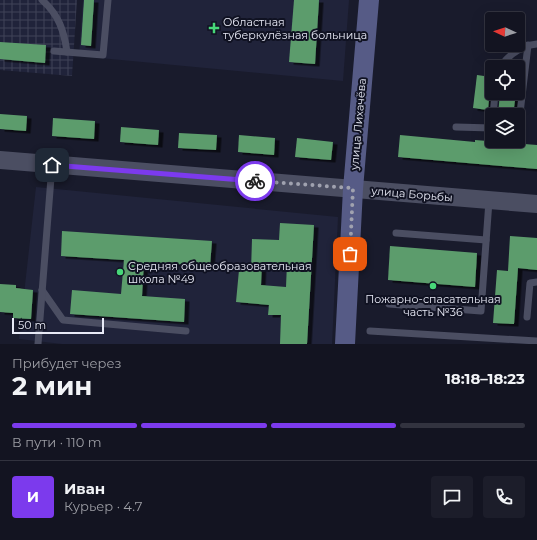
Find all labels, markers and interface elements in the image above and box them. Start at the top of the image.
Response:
north arrow [485,12,525,52]
map controls [485,12,525,148]
place label: Областная туберкулёзная больница [223,15,367,42]
marker: Областная туберкулёзная больница [208,22,220,34]
button: locate [485,60,525,100]
street label: улица Лихачёва [347,78,369,171]
button: layers [485,108,525,148]
pin [35,148,69,182]
icon: home [41,154,63,176]
courier [235,161,275,201]
icon: bike [244,170,266,192]
street label: улица Борьбы [370,183,453,205]
pin [333,237,367,271]
icon: bag [339,243,361,265]
place label: Средняя общеобразовательная школа №49 [128,259,312,286]
marker: Средняя общеобразовательная школа №49 [115,267,125,277]
marker: Пожарно-спасательная часть №36 [428,281,438,291]
place label: Пожарно-спасательная часть №36 [365,292,501,319]
scale bar [12,316,104,335]
text: 50 m [18,318,46,332]
text: Прибудет через [12,355,121,371]
text: 18:18–18:23 [445,369,525,388]
text: 2 мин [12,370,92,402]
text: В пути · 110 m [12,434,102,450]
button: chat [431,476,473,518]
button: phone [483,476,525,518]
text: Иван [64,479,105,498]
text: И [27,487,39,506]
text: Курьер · 4.7 [64,498,142,514]

